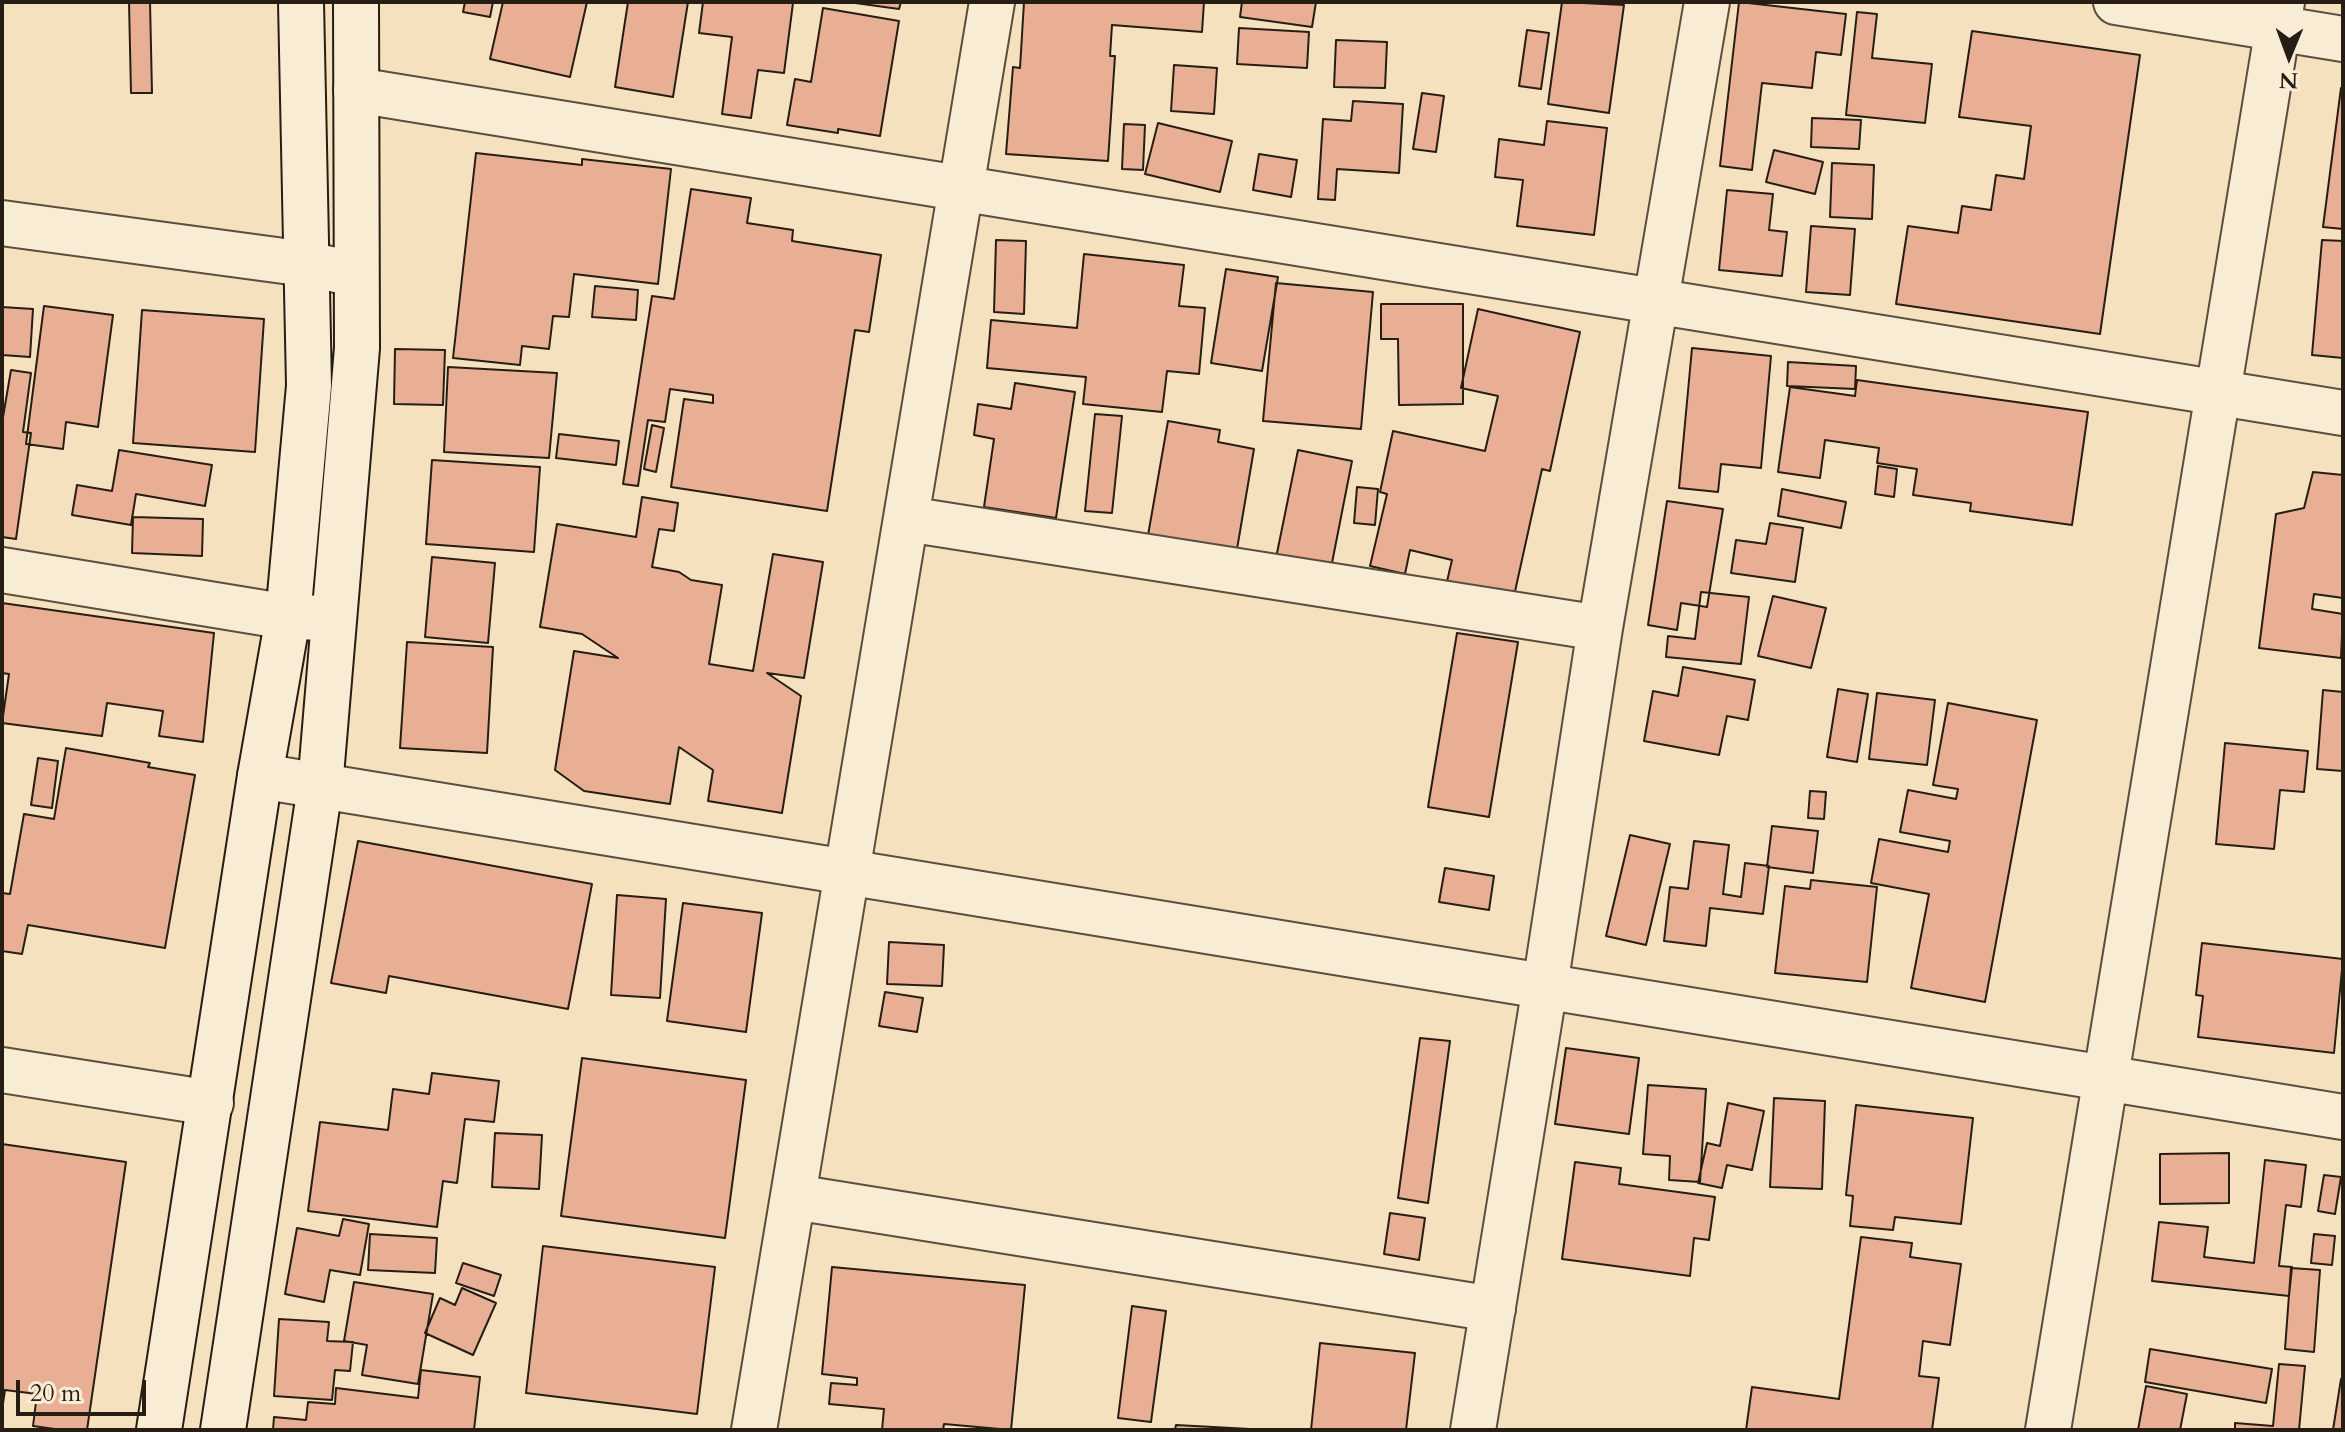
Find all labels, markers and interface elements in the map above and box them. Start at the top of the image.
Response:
north arrow [2249,16,2329,96]
text: N [2279,65,2298,95]
scale bar [20,1364,150,1414]
text: 20 m [30,1377,81,1410]

